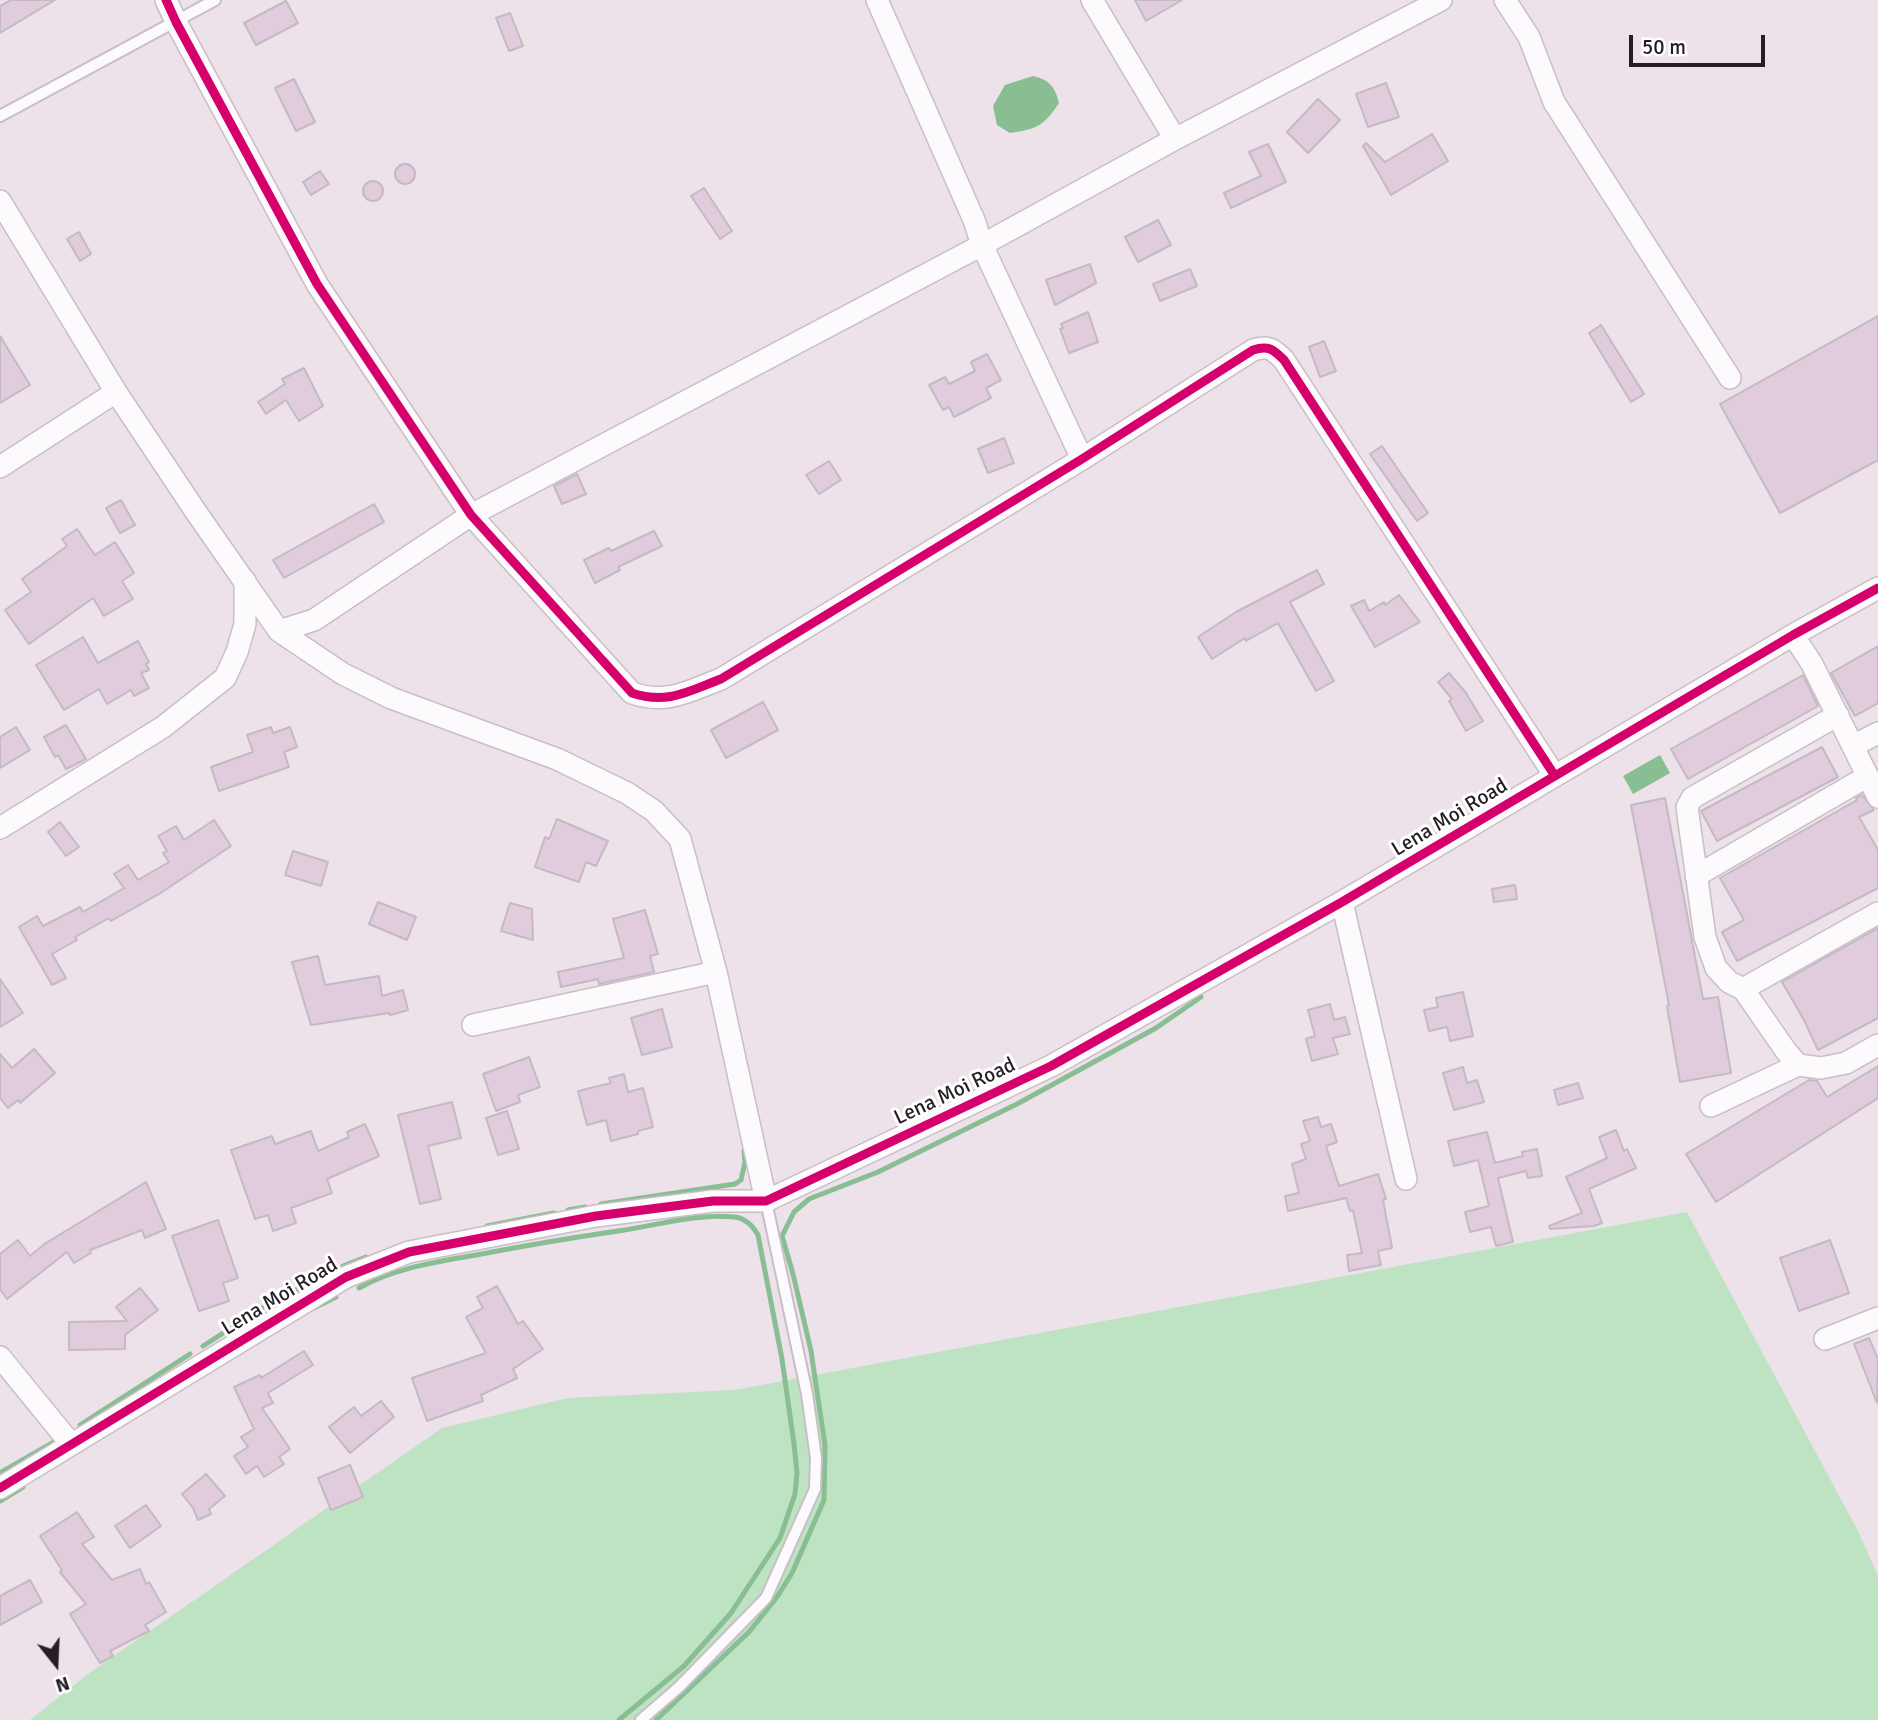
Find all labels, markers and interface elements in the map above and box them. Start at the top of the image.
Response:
scale bar [1633,21,1770,65]
text: 50 m [1642,34,1686,60]
street label: Lena Moi Road [1387,774,1513,862]
street label: Lena Moi Road [890,1053,1020,1131]
street label: Lena Moi Road [217,1253,343,1341]
north arrow [21,1629,91,1699]
text: N [52,1671,72,1697]

